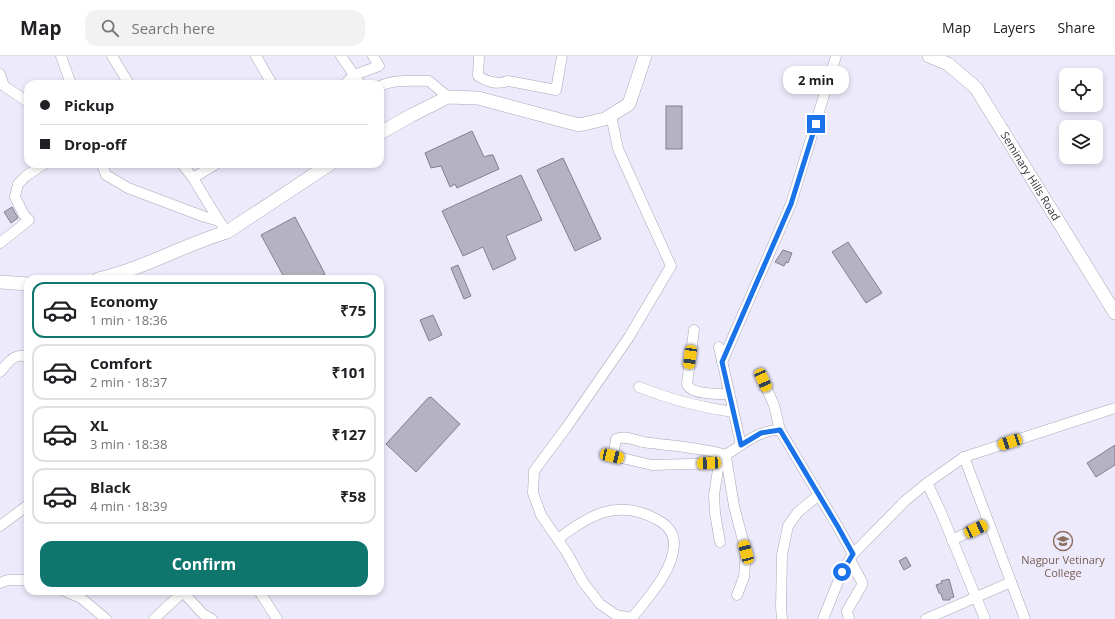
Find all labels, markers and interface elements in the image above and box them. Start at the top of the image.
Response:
search box [85,10,365,46]
text: Map [20,15,61,41]
icon: search [99,17,121,39]
text: Search here [131,18,215,38]
text: Map [942,18,971,37]
text: Layers [993,18,1035,37]
text: Share [1057,18,1095,37]
callout: 2 min [783,66,849,94]
map controls [1059,68,1103,164]
button: locate [1059,68,1103,112]
text: 2 min [798,71,834,89]
text: Pickup [64,95,114,115]
route end [807,115,825,133]
button: layers [1059,120,1103,164]
street label: Seminary Hills Road [998,129,1064,223]
text: Drop-off [64,134,126,154]
text: Economy [90,291,158,311]
icon: car [42,292,78,328]
text: ₹75 [340,300,366,320]
text: 1 min · 18:36 [90,311,167,329]
car [682,344,698,370]
text: Comfort [90,353,152,373]
icon: car [42,354,78,390]
text: ₹101 [332,362,366,382]
car [753,367,773,393]
text: 2 min · 18:37 [90,373,167,391]
text: XL [90,415,108,435]
icon: car [42,416,78,452]
text: ₹127 [332,424,366,444]
car [997,433,1023,451]
text: 3 min · 18:38 [90,435,167,453]
car [599,447,625,465]
car [697,457,721,469]
text: Black [90,477,131,497]
icon: car [42,478,78,514]
text: ₹58 [340,486,366,506]
text: 4 min · 18:39 [90,497,167,515]
car [963,518,989,540]
school or university icon: Nagpur Vetinary College [1052,530,1074,552]
car [737,539,755,565]
button: Confirm [40,541,368,587]
place label: Nagpur Vetinary College [1021,552,1105,580]
route start [833,563,851,581]

